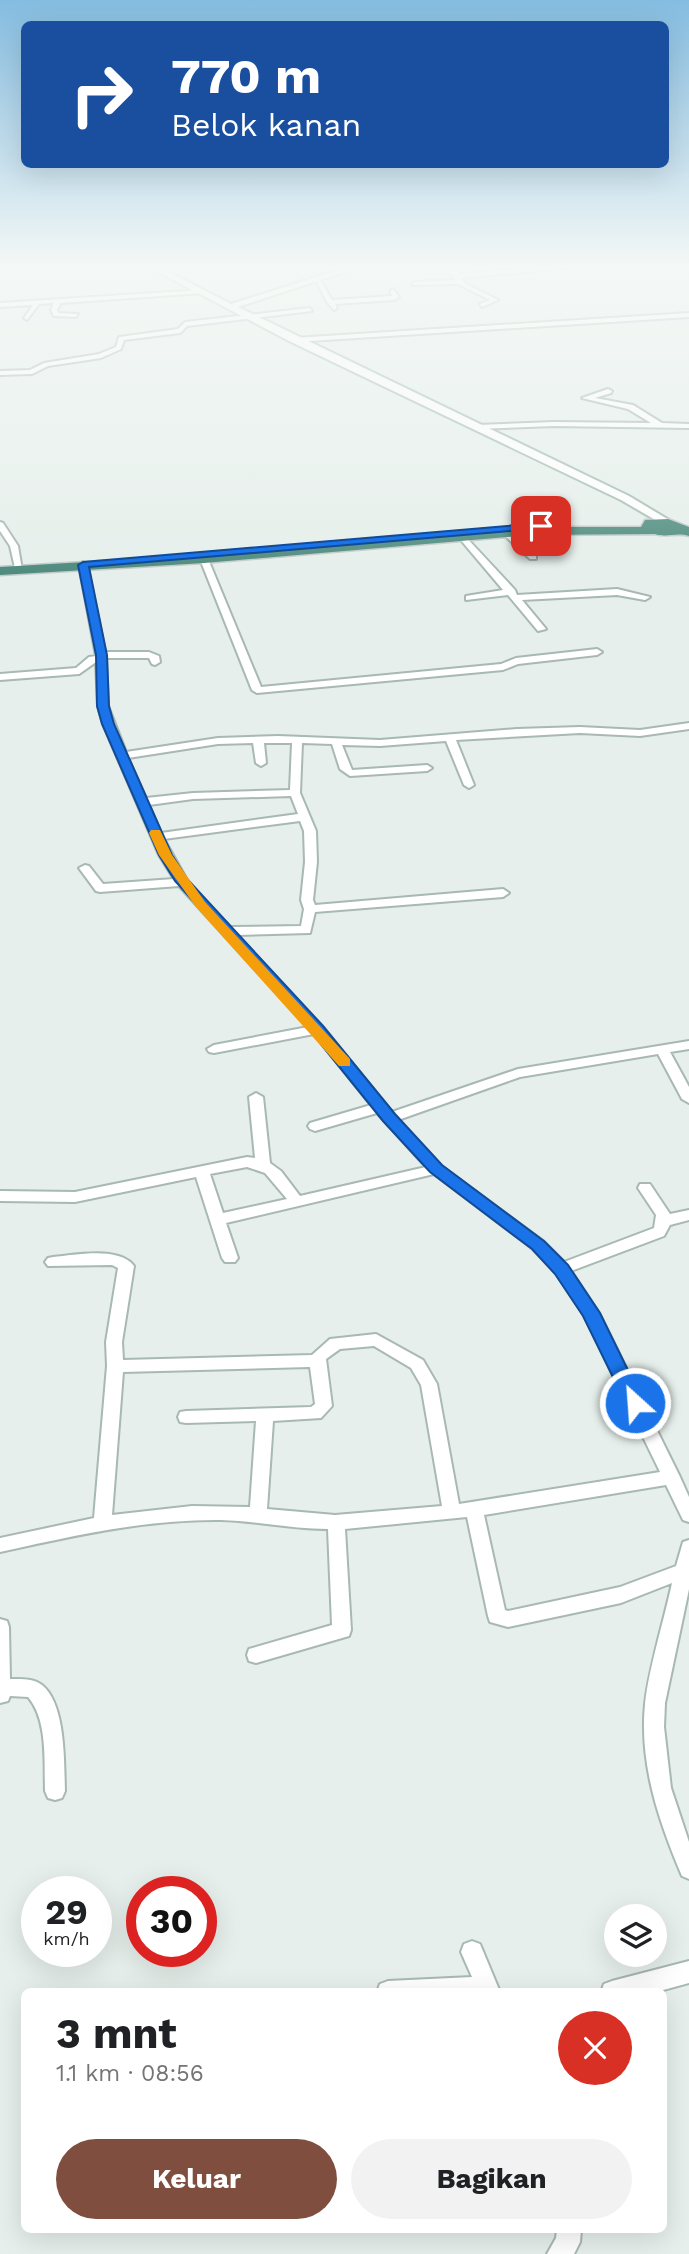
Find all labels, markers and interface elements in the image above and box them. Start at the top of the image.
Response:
text: 770 m [171,47,321,105]
icon: right [56,49,147,140]
text: Belok kanan [171,106,361,144]
pin [511,496,571,556]
icon: arrive [522,507,560,545]
position arrow [598,1366,672,1440]
speed limit sign: 30 [126,1876,217,1967]
text: 29 [45,1891,88,1933]
map controls [604,1904,667,1967]
button: layers [604,1904,667,1967]
text: km/h [43,1928,90,1949]
text: 3 mnt [56,2009,177,2058]
button: close [558,2011,632,2085]
text: 1.1 km · 08:56 [56,2060,204,2087]
button: Keluar [56,2139,337,2219]
button: Bagikan [351,2139,632,2219]

